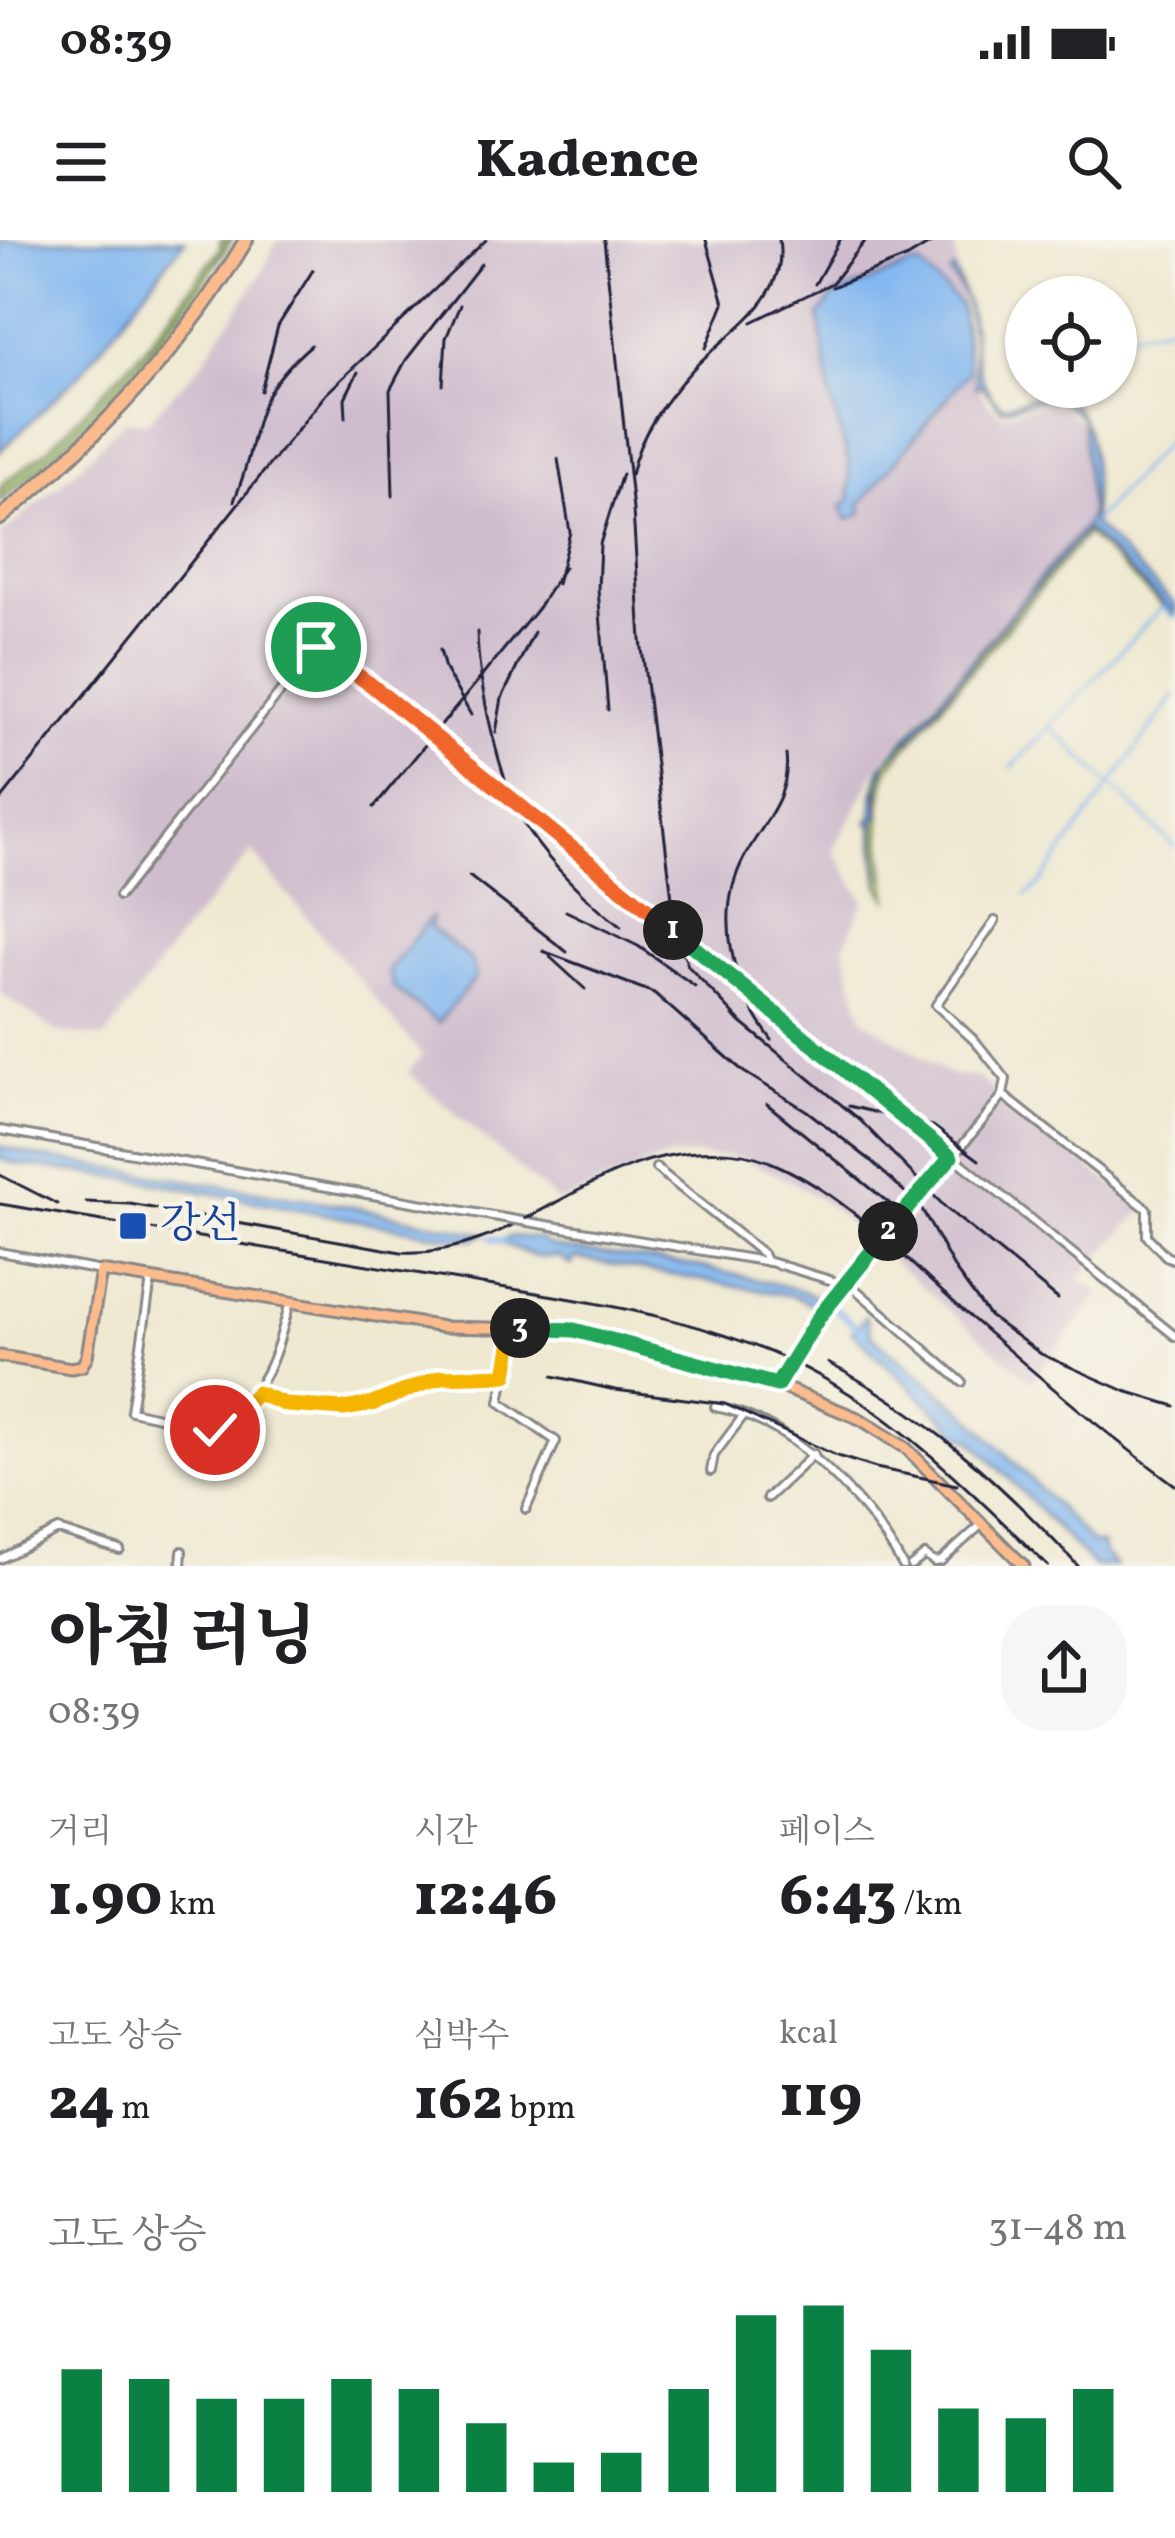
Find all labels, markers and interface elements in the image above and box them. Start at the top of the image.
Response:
text: 08:39 [60,11,172,74]
text: Kadence [476,125,699,200]
icon: menu [48,129,114,195]
icon: search [1061,129,1127,195]
map controls [1005,276,1137,408]
button: locate [1005,276,1137,408]
pin [265,596,367,698]
icon: arrive [283,614,349,680]
pin: 1 [643,900,703,960]
text: 1 [666,907,680,953]
place label: 강선 [160,1197,241,1256]
pin: 2 [858,1201,918,1261]
text: 2 [879,1208,897,1254]
marker: 강선 [117,1210,149,1242]
pin: 3 [490,1298,550,1358]
text: 3 [512,1305,528,1351]
pin [164,1379,266,1481]
icon: check [182,1397,248,1463]
text: 아침 러닝 [48,1595,316,1687]
button: share [1001,1605,1127,1731]
text: 08:39 [48,1686,140,1740]
text: 거리 [48,1811,112,1857]
text: 시간 [414,1811,477,1857]
text: 페이스 [779,1811,875,1857]
text: 1.90 [48,1857,162,1940]
text: 12:46 [414,1857,557,1940]
text: 6:43 [779,1857,897,1940]
text: km [162,1883,216,1929]
text: /km [897,1883,962,1929]
text: kcal [779,2012,838,2058]
text: 고도 상승 [48,2015,182,2061]
text: 심박수 [414,2015,509,2061]
text: 119 [779,2058,862,2141]
text: 24 [48,2061,115,2144]
text: 162 [414,2061,503,2144]
text: m [115,2087,150,2133]
text: bpm [503,2087,576,2133]
text: 31–48 m [988,2202,1127,2256]
text: 고도 상승 [48,2210,207,2264]

